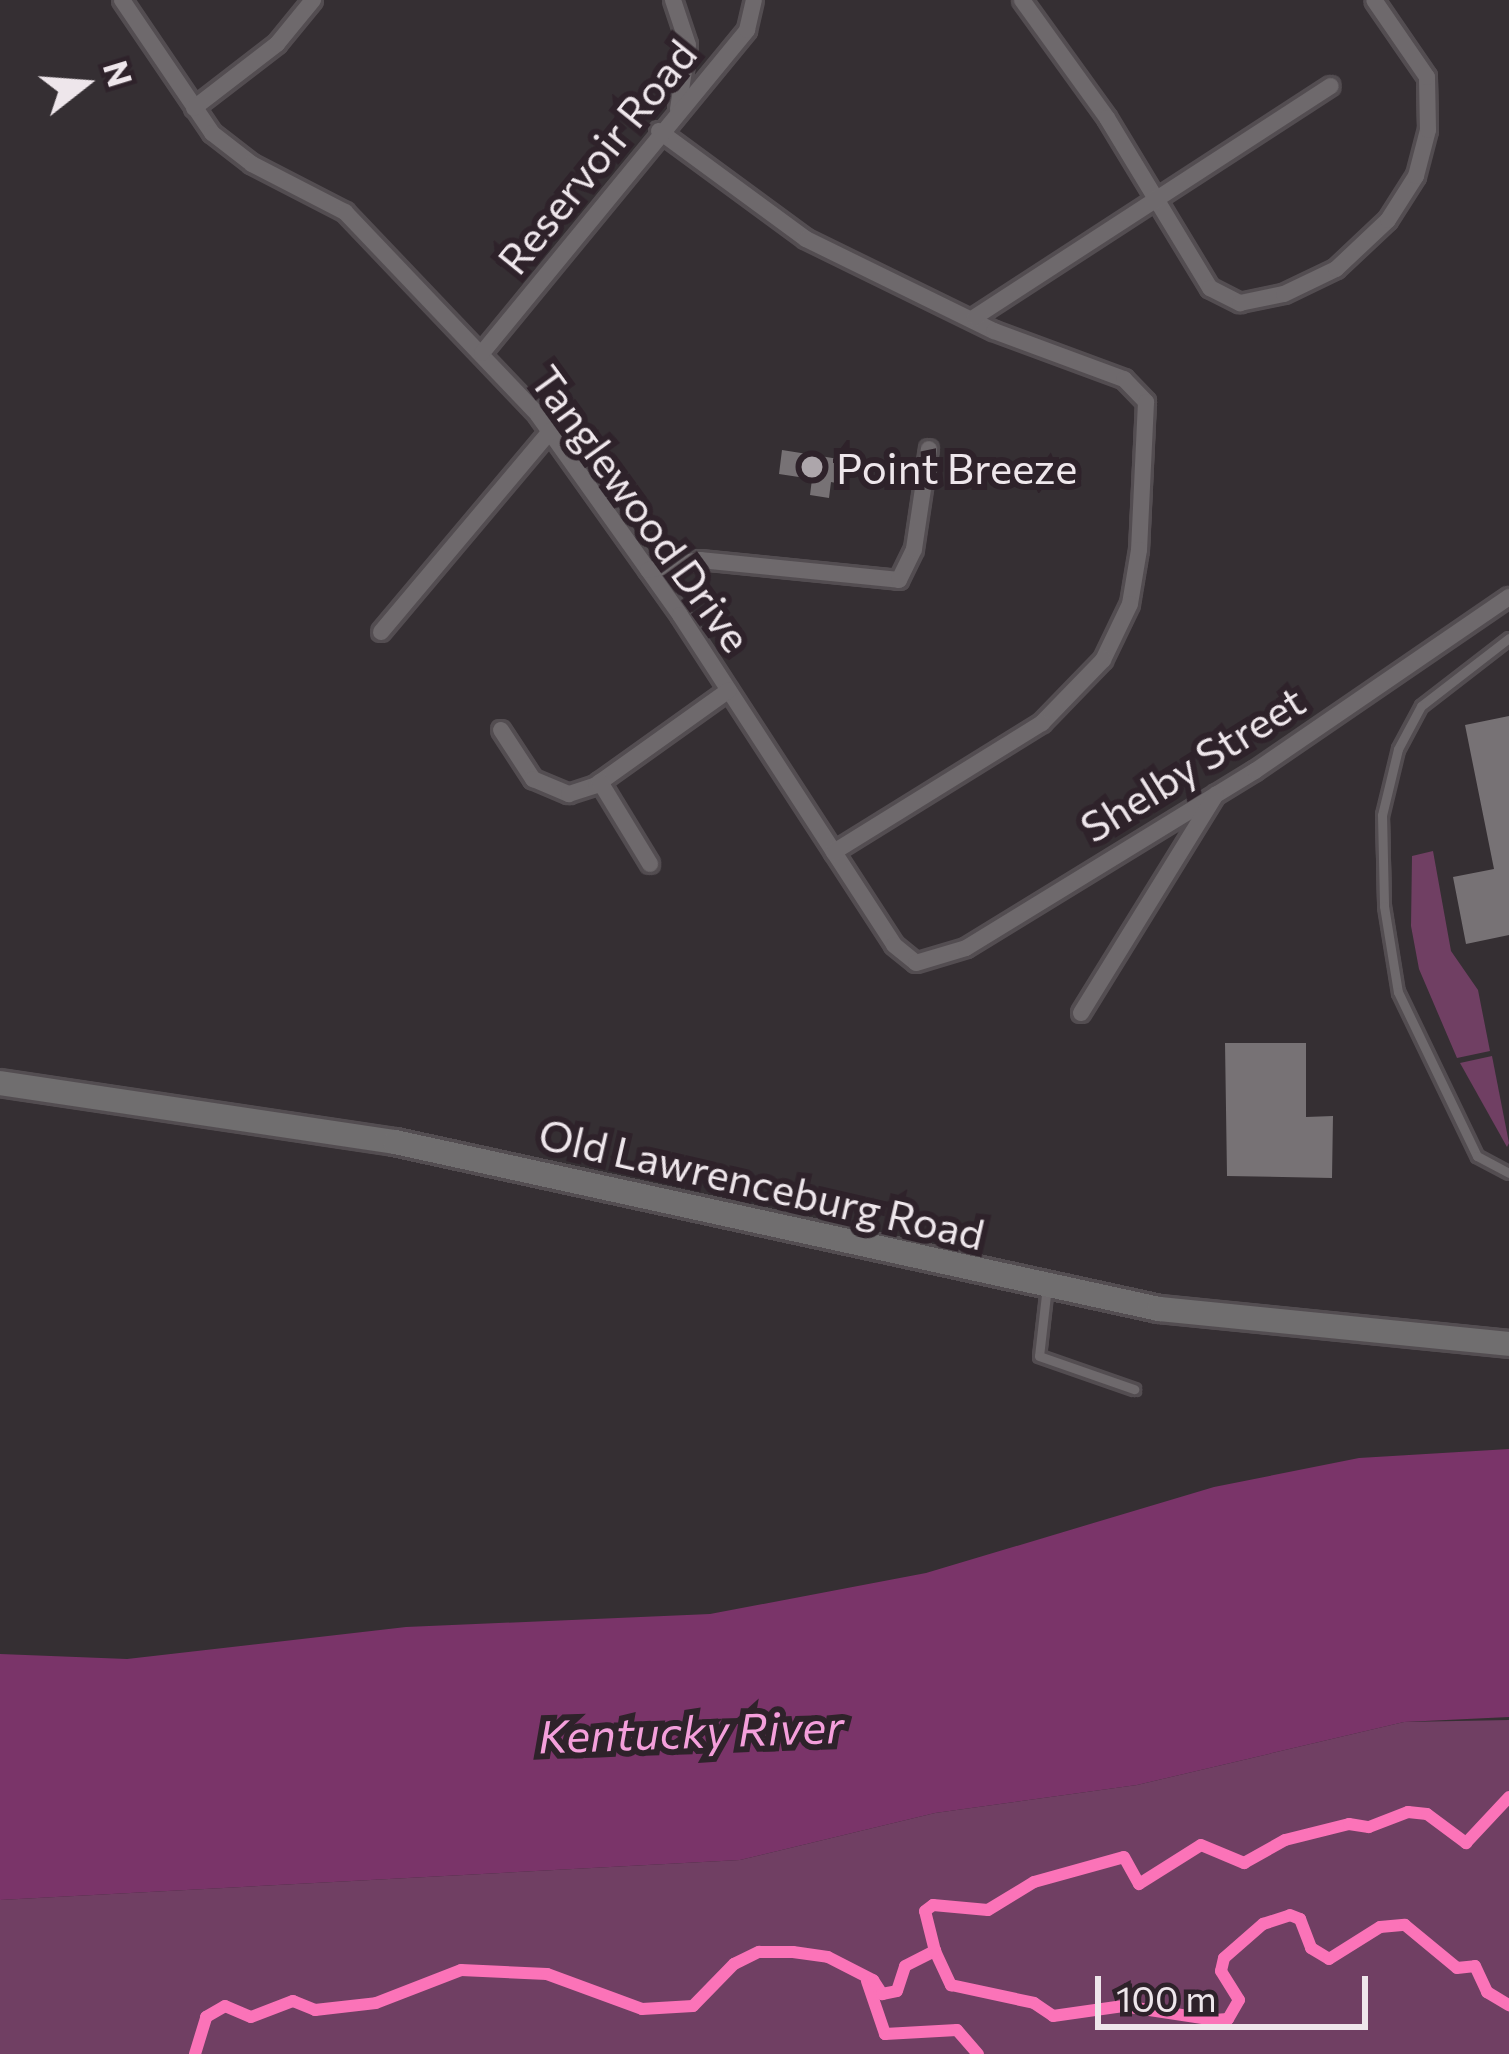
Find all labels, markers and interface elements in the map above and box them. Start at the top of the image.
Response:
north arrow [24,24,144,144]
street label: Reservoir Road [486,29,706,283]
text: N [96,56,142,91]
street label: Tanglewood Drive [521,355,763,661]
place label: Point Breeze [836,442,1077,492]
marker: Point Breeze [799,454,825,480]
street label: Shelby Street [1071,674,1313,852]
street label: Old Lawrenceburg Road [534,1107,990,1259]
water label: Kentucky River [537,1698,845,1762]
scale bar [1101,1952,1374,2026]
text: 100 m [1116,1975,1217,2019]

